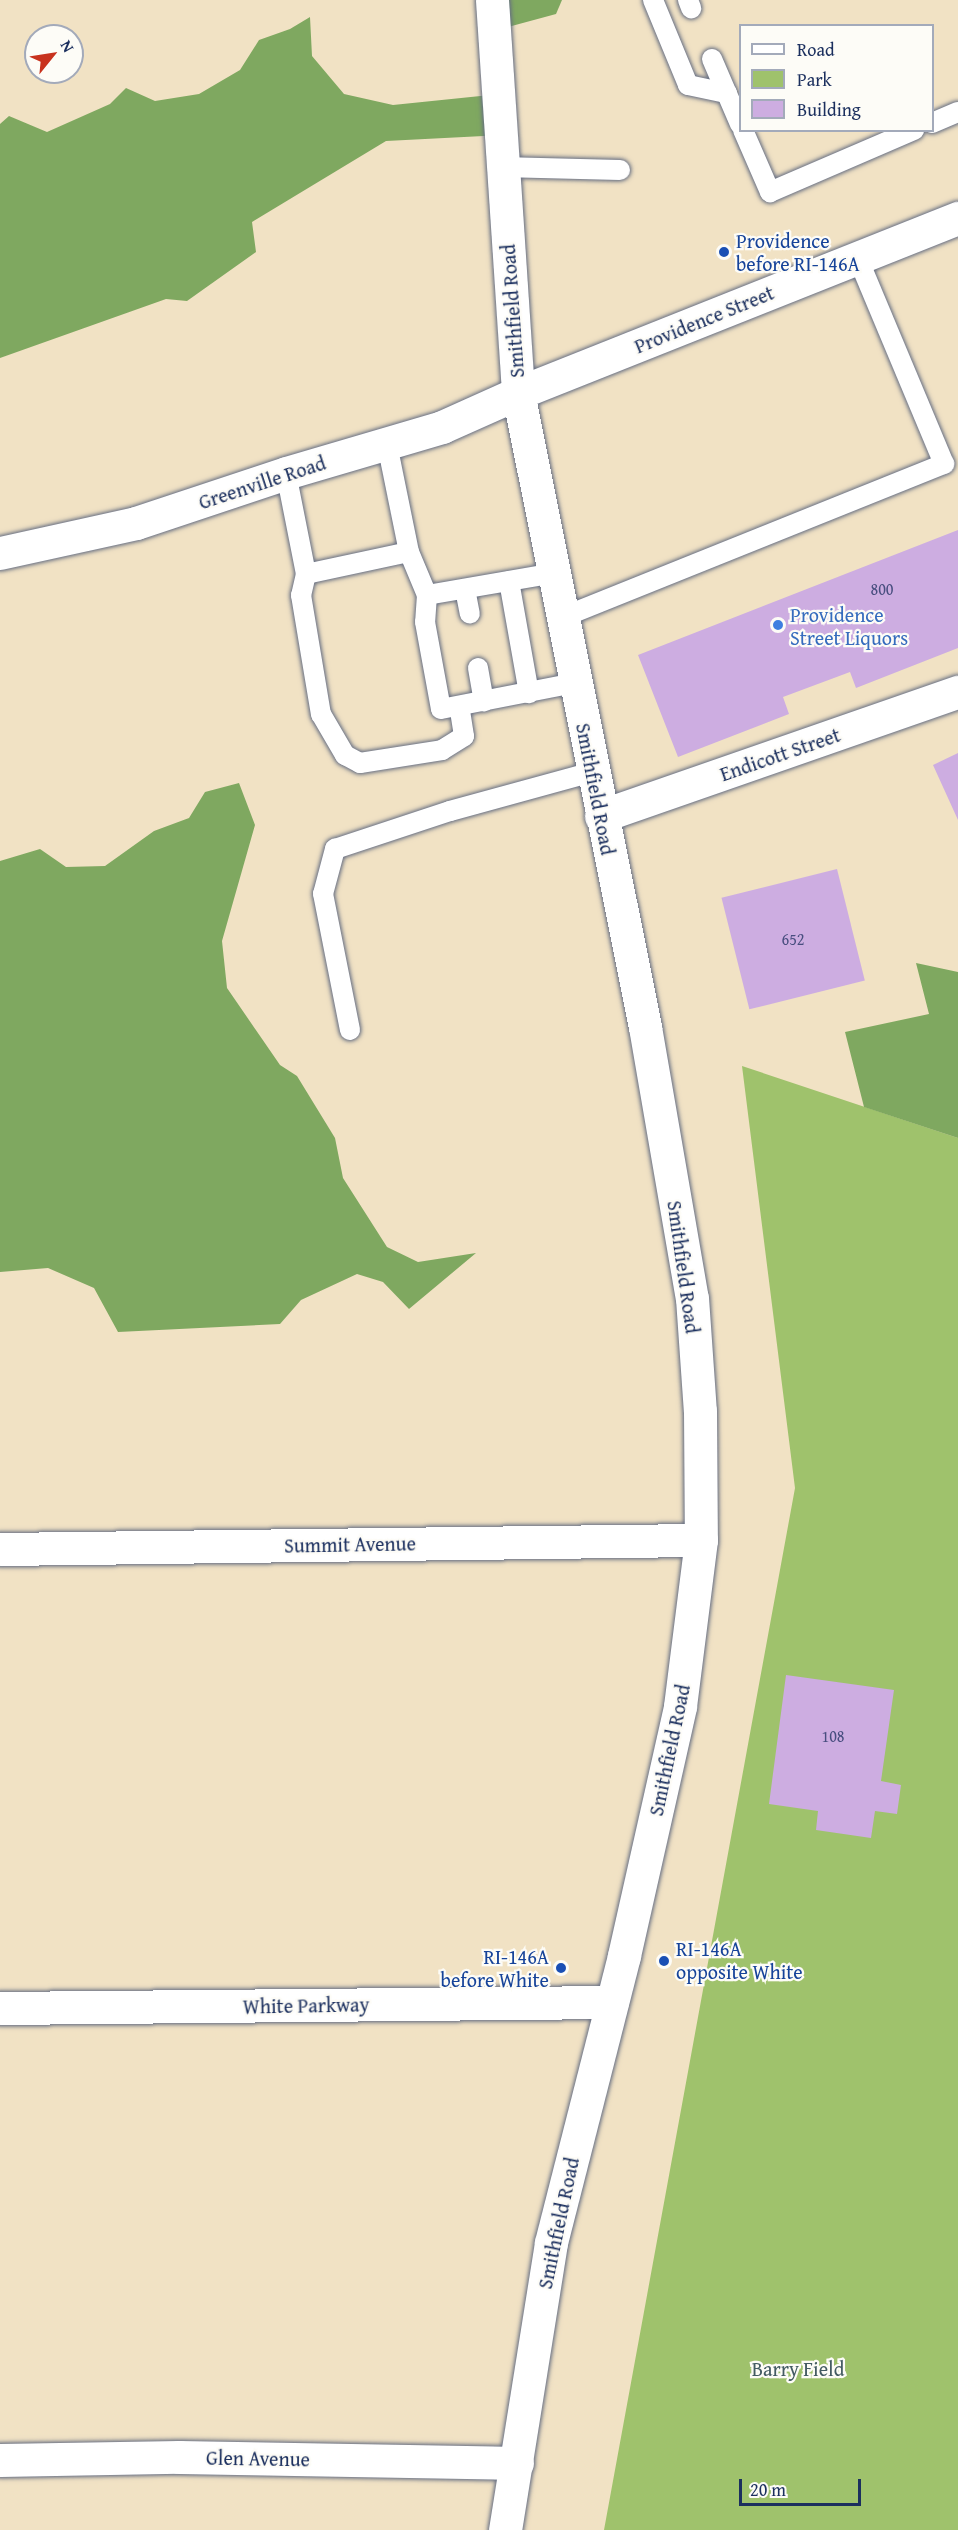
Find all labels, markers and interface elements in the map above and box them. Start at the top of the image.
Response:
north arrow [24,24,84,84]
legend [739,24,934,132]
text: N [55,35,81,57]
text: Road [797,36,835,63]
text: Park [797,66,832,93]
text: Building [797,96,861,123]
place label: Providence before RI-146A [736,228,860,275]
street label: Smithfield Road [495,243,529,379]
marker: Providence before RI-146A [717,245,731,259]
street label: Providence Street [631,280,777,358]
street label: Greenville Road [195,450,329,514]
house number: 800 [870,579,894,599]
place label: Providence Street Liquors [790,602,908,649]
marker: Providence Street Liquors [771,618,785,632]
street label: Smithfield Road [571,721,621,857]
street label: Endicott Street [717,722,843,786]
house number: 652 [781,929,805,949]
street label: Smithfield Road [663,1199,705,1335]
street label: Summit Avenue [284,1531,416,1557]
street label: Smithfield Road [643,1682,695,1818]
house number: 108 [821,1726,845,1746]
place label: RI-146A opposite White [676,1937,803,1984]
place label: RI-146A before White [441,1944,549,1991]
marker: RI-146A opposite White [657,1954,671,1968]
marker: RI-146A before White [554,1961,568,1975]
street label: White Parkway [242,1992,370,2018]
street label: Smithfield Road [532,2155,584,2291]
park label: Barry Field [752,2356,844,2380]
street label: Glen Avenue [206,2445,310,2471]
scale bar [742,2467,864,2505]
text: 20 m [750,2476,786,2503]

